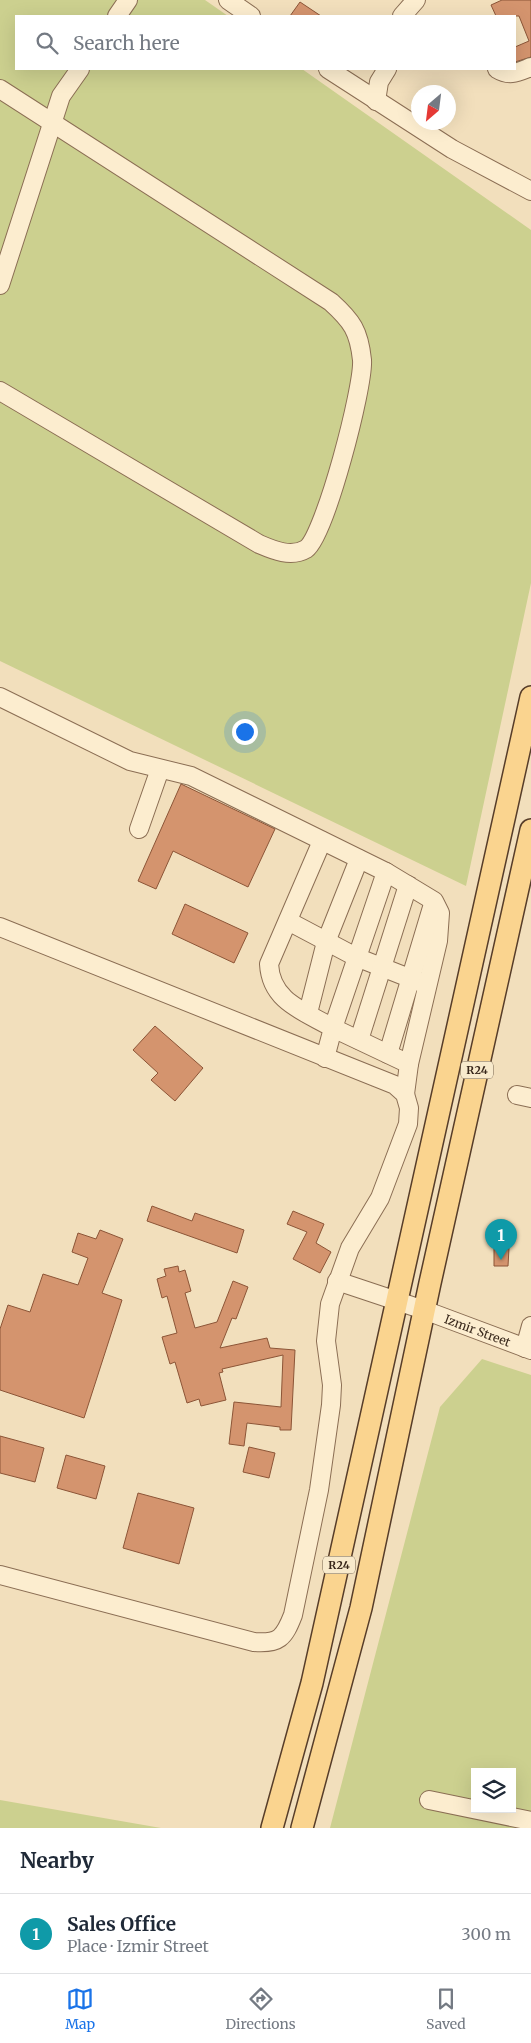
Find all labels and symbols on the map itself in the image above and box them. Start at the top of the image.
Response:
north arrow [411,85,456,130]
your location [232,719,258,745]
road number: R24 [461,1062,493,1078]
pin: 1 [485,1219,517,1260]
street label: Izmir Street [443,1311,513,1349]
road number: R24 [323,1556,355,1574]

